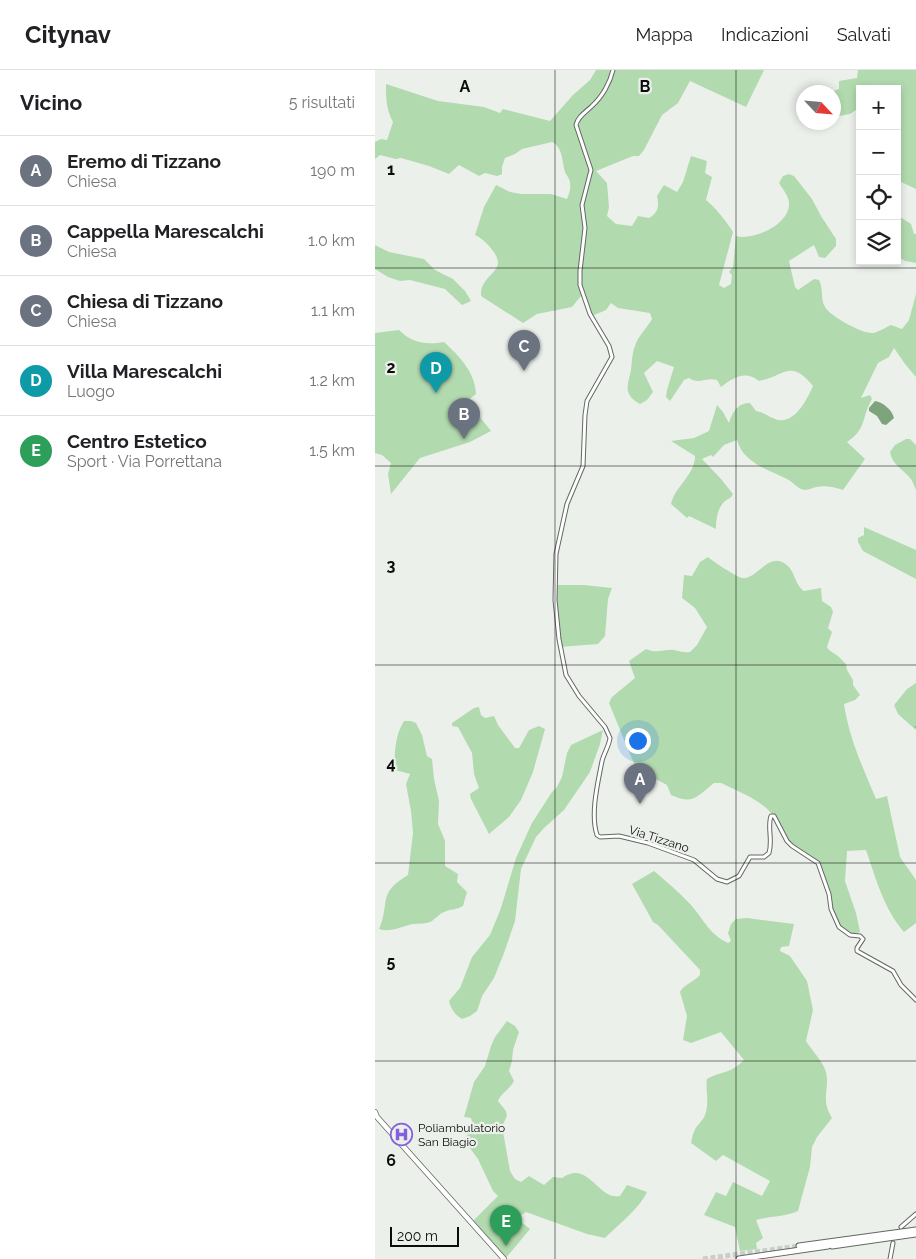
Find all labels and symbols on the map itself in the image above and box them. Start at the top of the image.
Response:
text: A [460,77,471,96]
text: B [640,77,651,96]
north arrow [796,85,841,130]
text: 1 [387,160,395,179]
pin: C [508,330,540,371]
pin: D [420,352,452,393]
text: 2 [386,358,396,377]
pin: B [448,398,480,439]
text: 3 [387,556,396,575]
your location [625,728,651,754]
text: 4 [386,754,396,773]
pin: A [624,763,656,804]
street label: Via Tizzano [627,823,691,855]
text: 5 [387,952,396,971]
place label: Poliambulatorio San Biagio [418,1121,505,1149]
hospital icon: Poliambulatorio San Biagio [390,1123,414,1147]
text: 6 [386,1151,396,1170]
pin: E [490,1205,522,1246]
scale bar [390,1224,459,1247]

